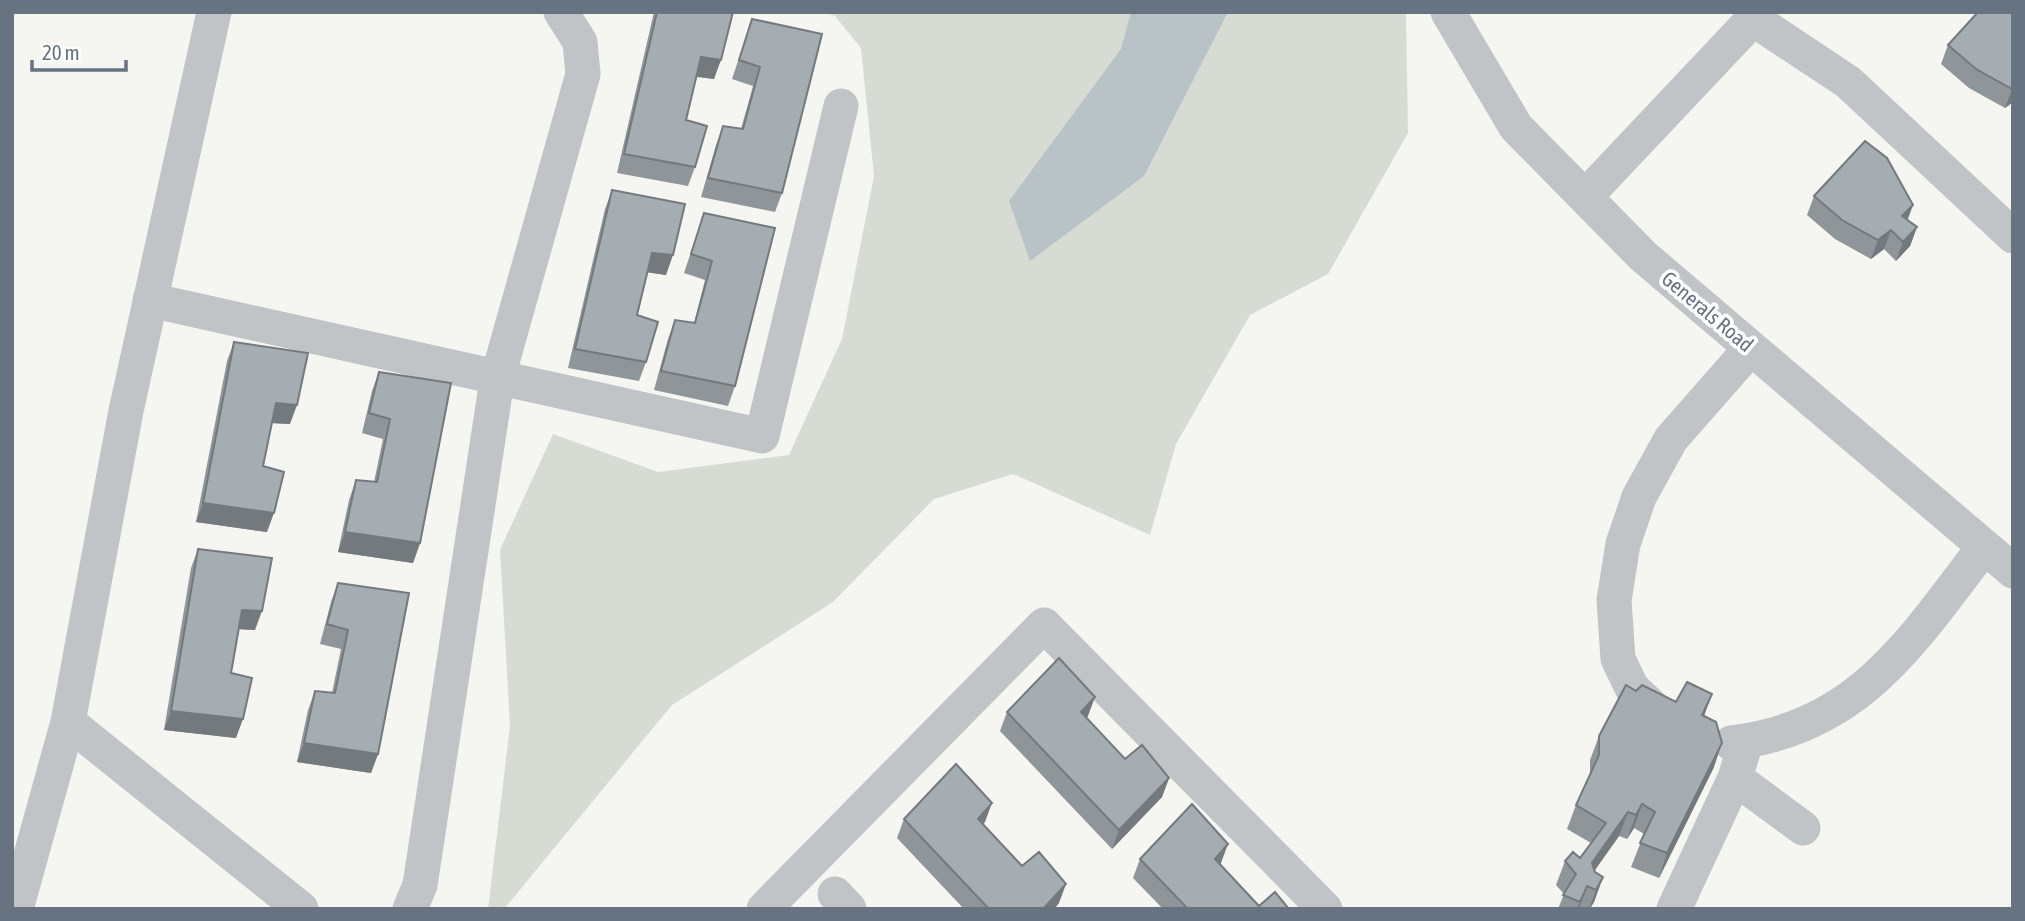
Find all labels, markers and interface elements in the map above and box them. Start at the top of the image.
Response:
scale bar [32,28,126,72]
text: 20 m [42,40,80,64]
street label: Generals Road [1657,266,1759,356]

